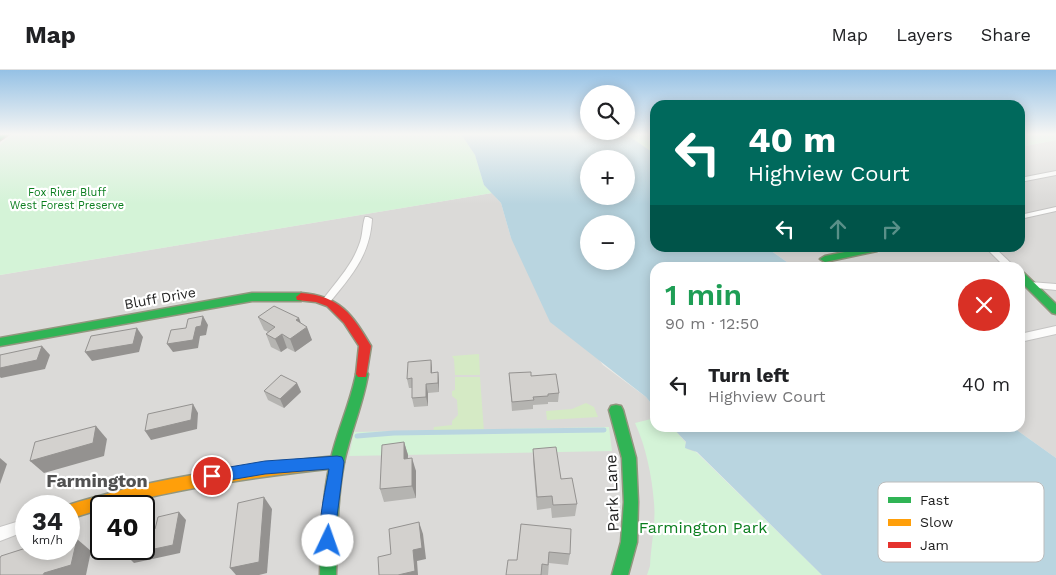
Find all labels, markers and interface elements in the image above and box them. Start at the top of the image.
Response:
text: Map [25,21,76,49]
text: Map [831,24,868,45]
text: Layers [896,24,953,45]
text: Share [981,24,1031,45]
map controls [580,85,635,270]
button: search [580,85,635,140]
text: 40 m [748,119,836,161]
icon: left [665,120,730,185]
button: + [580,150,635,205]
text: Highview Court [748,161,910,186]
park label: Fox River Bluff West Forest Preserve [10,186,124,212]
button: − [580,215,635,270]
icon: left [771,215,799,243]
icon: ahead [824,215,852,243]
icon: right [877,215,905,243]
text: 1 min [665,277,742,312]
button: close [958,279,1010,331]
street label: Bluff Drive [123,284,197,312]
text: 90 m · 12:50 [665,314,759,333]
text: Turn left [708,364,789,387]
icon: left [665,371,693,399]
text: 40 m [962,373,1010,396]
text: Highview Court [708,387,826,406]
street label: Park Lane [601,454,623,532]
pin [191,455,233,497]
icon: arrive [198,462,226,490]
district label: Farmington [46,470,148,491]
legend [878,482,1044,562]
text: Fast [920,492,949,508]
speed limit sign: 40 [90,495,155,560]
text: 34 [32,507,63,536]
position arrow [301,514,353,566]
text: Slow [920,514,953,530]
park label: Farmington Park [639,518,767,537]
text: km/h [32,533,63,547]
text: Jam [920,537,949,553]

